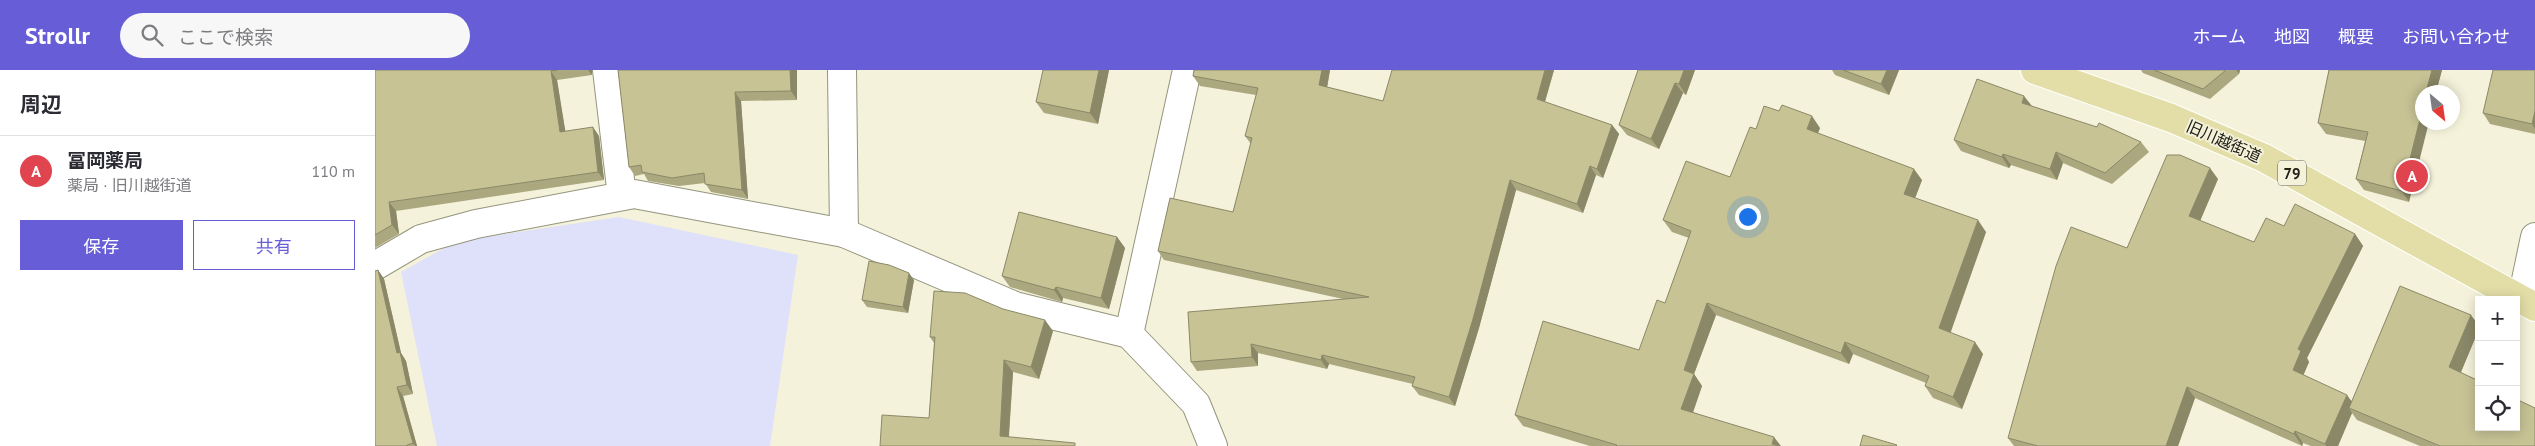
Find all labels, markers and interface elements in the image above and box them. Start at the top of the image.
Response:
search box [120,13,470,58]
text: Strollr [25,20,90,51]
icon: search [138,21,166,49]
text: ここで検索 [178,25,273,49]
text: ホーム [2193,25,2246,48]
text: 地図 [2274,25,2310,48]
text: 概要 [2338,25,2374,48]
text: お問い合わせ [2402,25,2510,48]
north arrow [2415,85,2460,130]
text: 周辺 [20,91,62,118]
street label: 旧川越街道 [2183,116,2265,166]
text: 冨岡薬局 [67,148,143,172]
pin: A [2396,157,2428,195]
road number: 79 [2278,160,2306,186]
text: A [31,161,41,181]
text: 110 m [312,161,355,181]
text: 薬局 · 旧川越街道 [67,175,192,195]
your location [1735,204,1761,230]
button: 保存 [20,220,183,270]
button: 共有 [193,220,355,270]
map controls [2475,296,2520,431]
button: + [2475,296,2520,341]
button: − [2475,341,2520,386]
button: locate [2475,386,2520,431]

